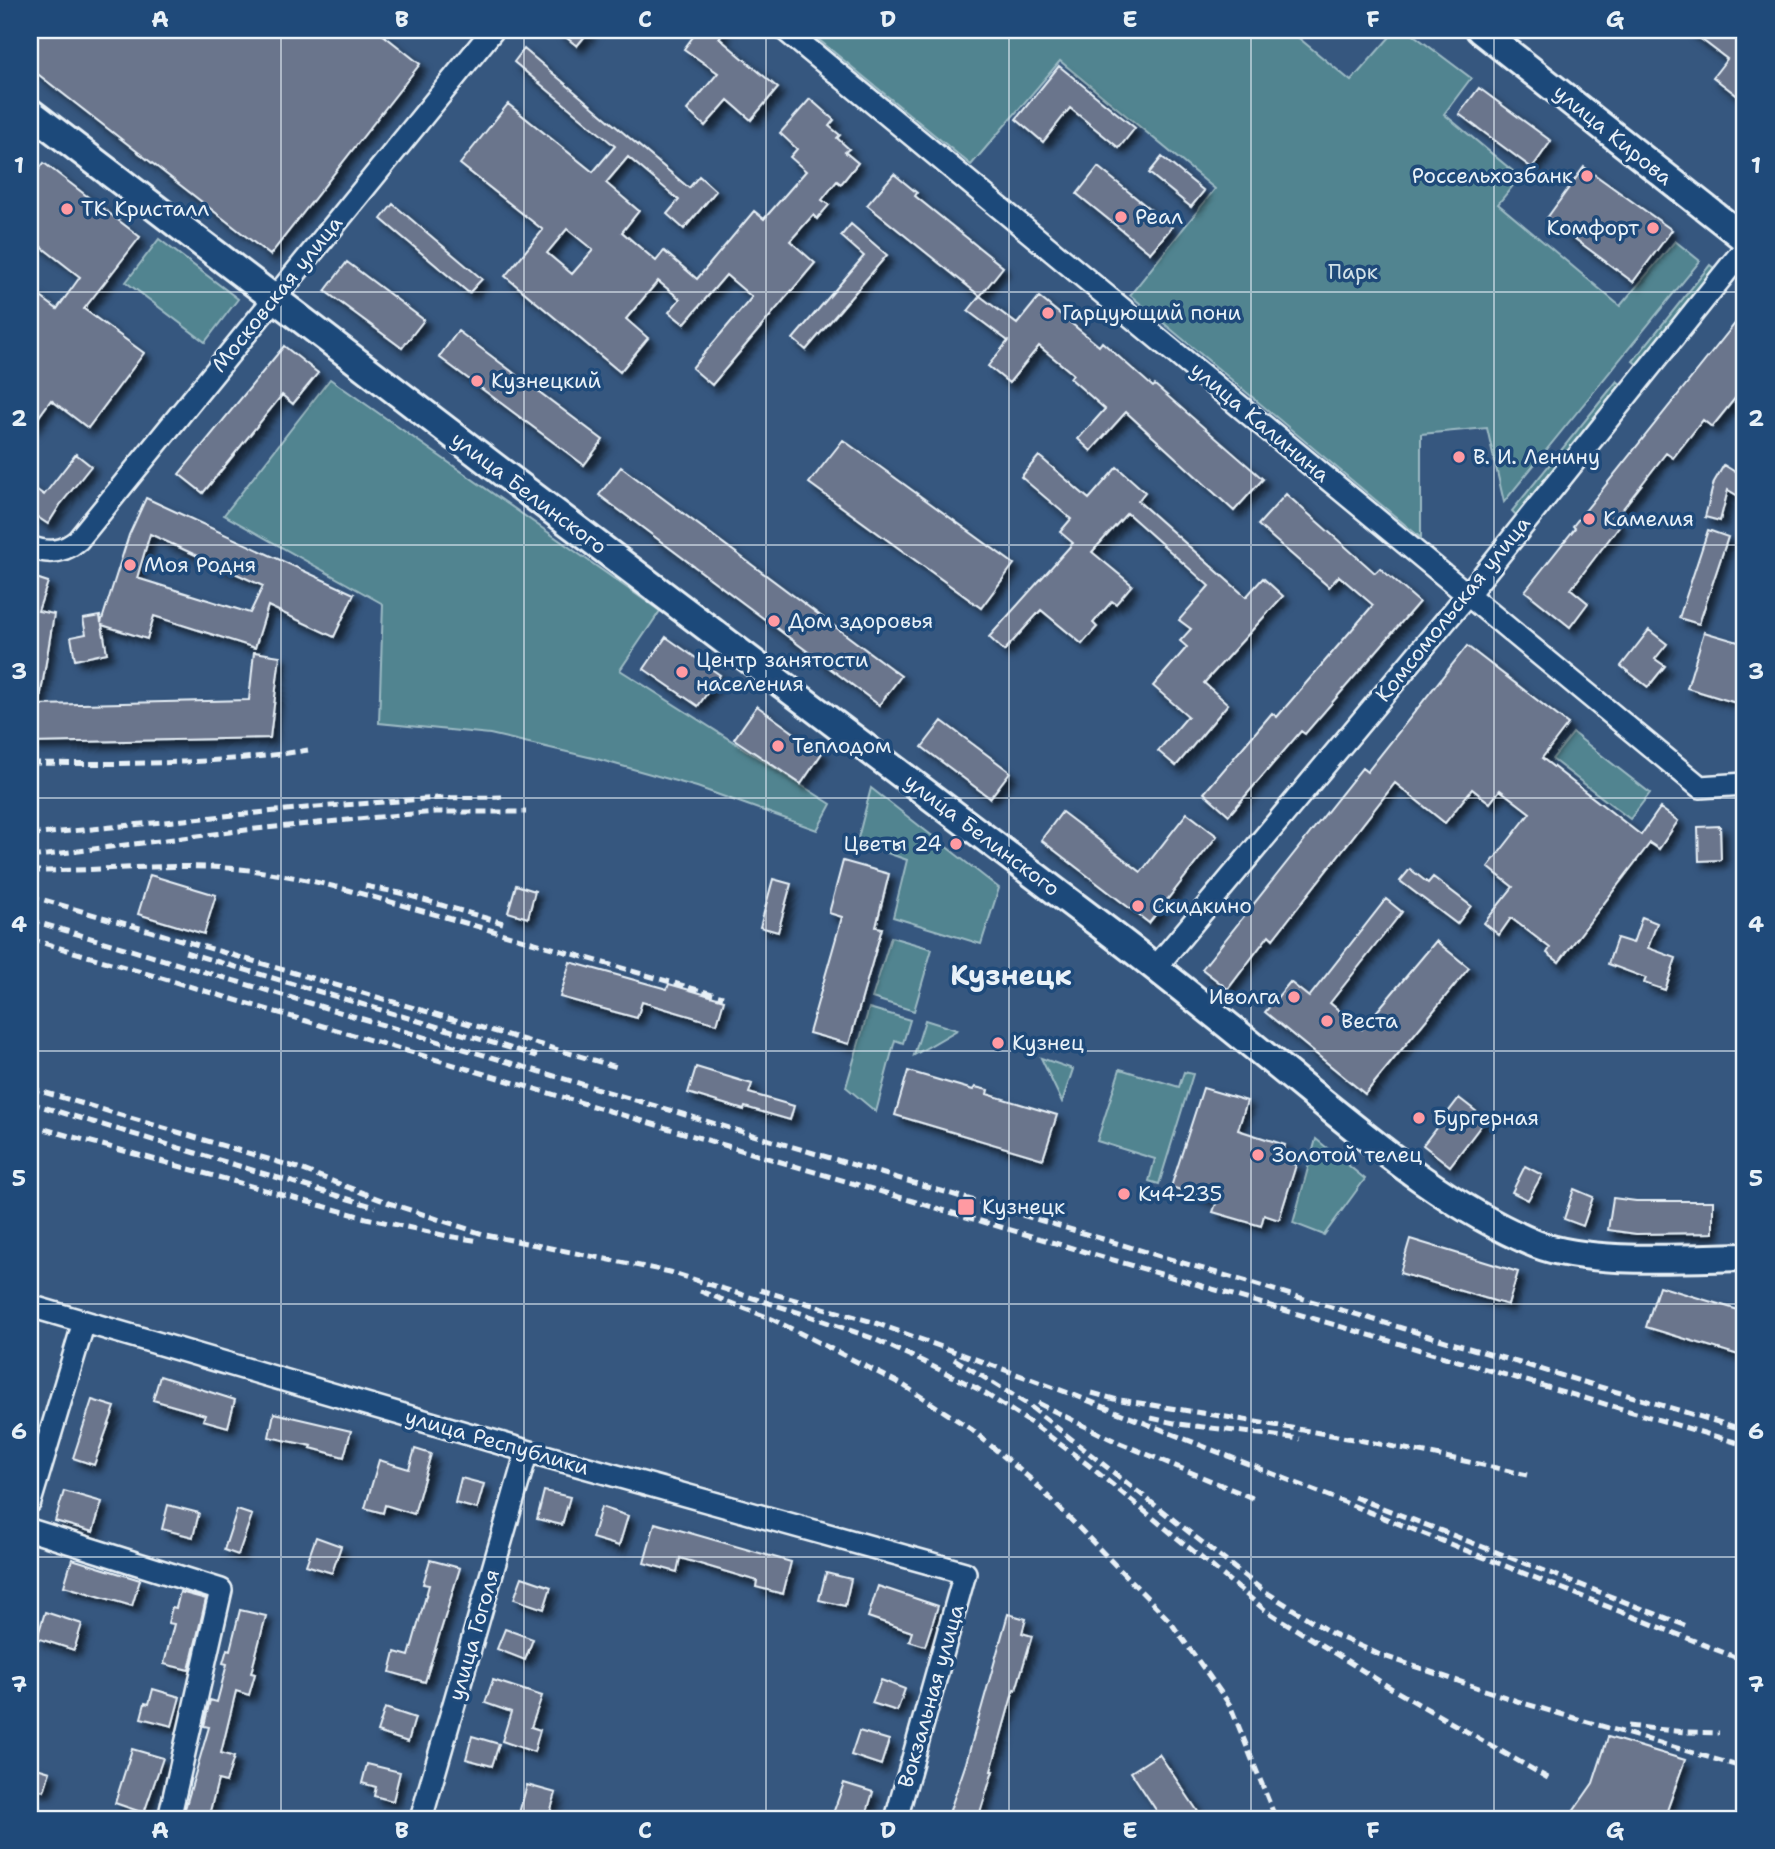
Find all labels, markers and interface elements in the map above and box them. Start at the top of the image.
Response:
text: A [151,4,169,34]
text: B [395,4,409,34]
text: C [638,4,652,34]
text: D [880,4,896,34]
text: E [1122,4,1138,34]
text: F [1366,4,1380,34]
text: G [1606,4,1625,34]
street label: улица Кирова [1548,78,1678,192]
text: 1 [14,150,24,180]
text: 1 [1751,150,1761,180]
place label: Россельхозбанк [1412,162,1573,190]
marker: Россельхозбанк [1579,168,1595,184]
place label: ТК Кристалл [81,195,210,223]
marker: ТК Кристалл [59,201,75,217]
place label: Реал [1135,203,1183,231]
marker: Реал [1113,209,1129,225]
street label: Московская улица [205,210,349,378]
place label: Комфорт [1546,214,1639,242]
marker: Комфорт [1645,220,1661,236]
park label: Парк [1328,258,1378,286]
place label: Гарцующий пони [1062,299,1241,327]
marker: Гарцующий пони [1040,305,1056,321]
street label: улица Калинина [1185,356,1335,488]
place label: Кузнецкий [491,367,601,395]
marker: Кузнецкий [469,373,485,389]
text: 2 [11,403,27,433]
text: 2 [1748,403,1764,433]
street label: улица Белинского [446,425,612,561]
place label: В. И. Ленину [1473,443,1600,471]
marker: В. И. Ленину [1451,449,1467,465]
place label: Камелия [1603,505,1694,533]
street label: Комсомольская улица [1369,510,1537,708]
marker: Камелия [1581,511,1597,527]
place label: Моя Родня [144,551,256,579]
marker: Моя Родня [122,557,138,573]
place label: Дом здоровья [788,607,933,635]
marker: Дом здоровья [766,613,782,629]
place label: Центр занятости населения [696,646,869,698]
text: 3 [11,656,27,686]
text: 3 [1748,656,1764,686]
marker: Центр занятости населения [674,664,690,680]
place label: Теплодом [792,732,891,760]
marker: Теплодом [770,738,786,754]
street label: улица Белинского [899,767,1065,903]
place label: Цветы 24 [843,830,942,858]
marker: Цветы 24 [948,836,964,852]
place label: Скидкино [1152,892,1252,920]
marker: Скидкино [1130,898,1146,914]
text: 4 [11,909,27,939]
text: 4 [1748,909,1764,939]
district label: Кузнецк [950,956,1072,994]
place label: Иволга [1209,983,1280,1011]
marker: Иволга [1286,989,1302,1005]
place label: Веста [1341,1007,1398,1035]
marker: Веста [1319,1013,1335,1029]
place label: Кузнец [1012,1029,1084,1057]
marker: Кузнец [990,1035,1006,1051]
place label: Бургерная [1433,1104,1539,1132]
marker: Бургерная [1411,1110,1427,1126]
place label: Золотой телец [1272,1141,1422,1169]
marker: Золотой телец [1250,1147,1266,1163]
text: 5 [12,1163,26,1193]
text: 5 [1749,1163,1763,1193]
place label: Кч4-235 [1138,1180,1222,1208]
marker: Кч4-235 [1116,1186,1132,1202]
place label: Кузнецк [982,1193,1065,1221]
marker: Кузнецк [956,1197,976,1217]
street label: улица Республики [402,1402,593,1482]
text: 6 [11,1416,27,1446]
text: 6 [1748,1416,1764,1446]
street label: улица Гоголя [442,1566,506,1704]
street label: Вокзальная улица [891,1601,971,1791]
text: 7 [11,1669,27,1699]
text: 7 [1748,1669,1764,1699]
text: A [151,1815,169,1845]
text: B [395,1815,409,1845]
text: C [638,1815,652,1845]
text: D [880,1815,896,1845]
text: E [1122,1815,1138,1845]
text: F [1366,1815,1380,1845]
text: G [1606,1815,1625,1845]

